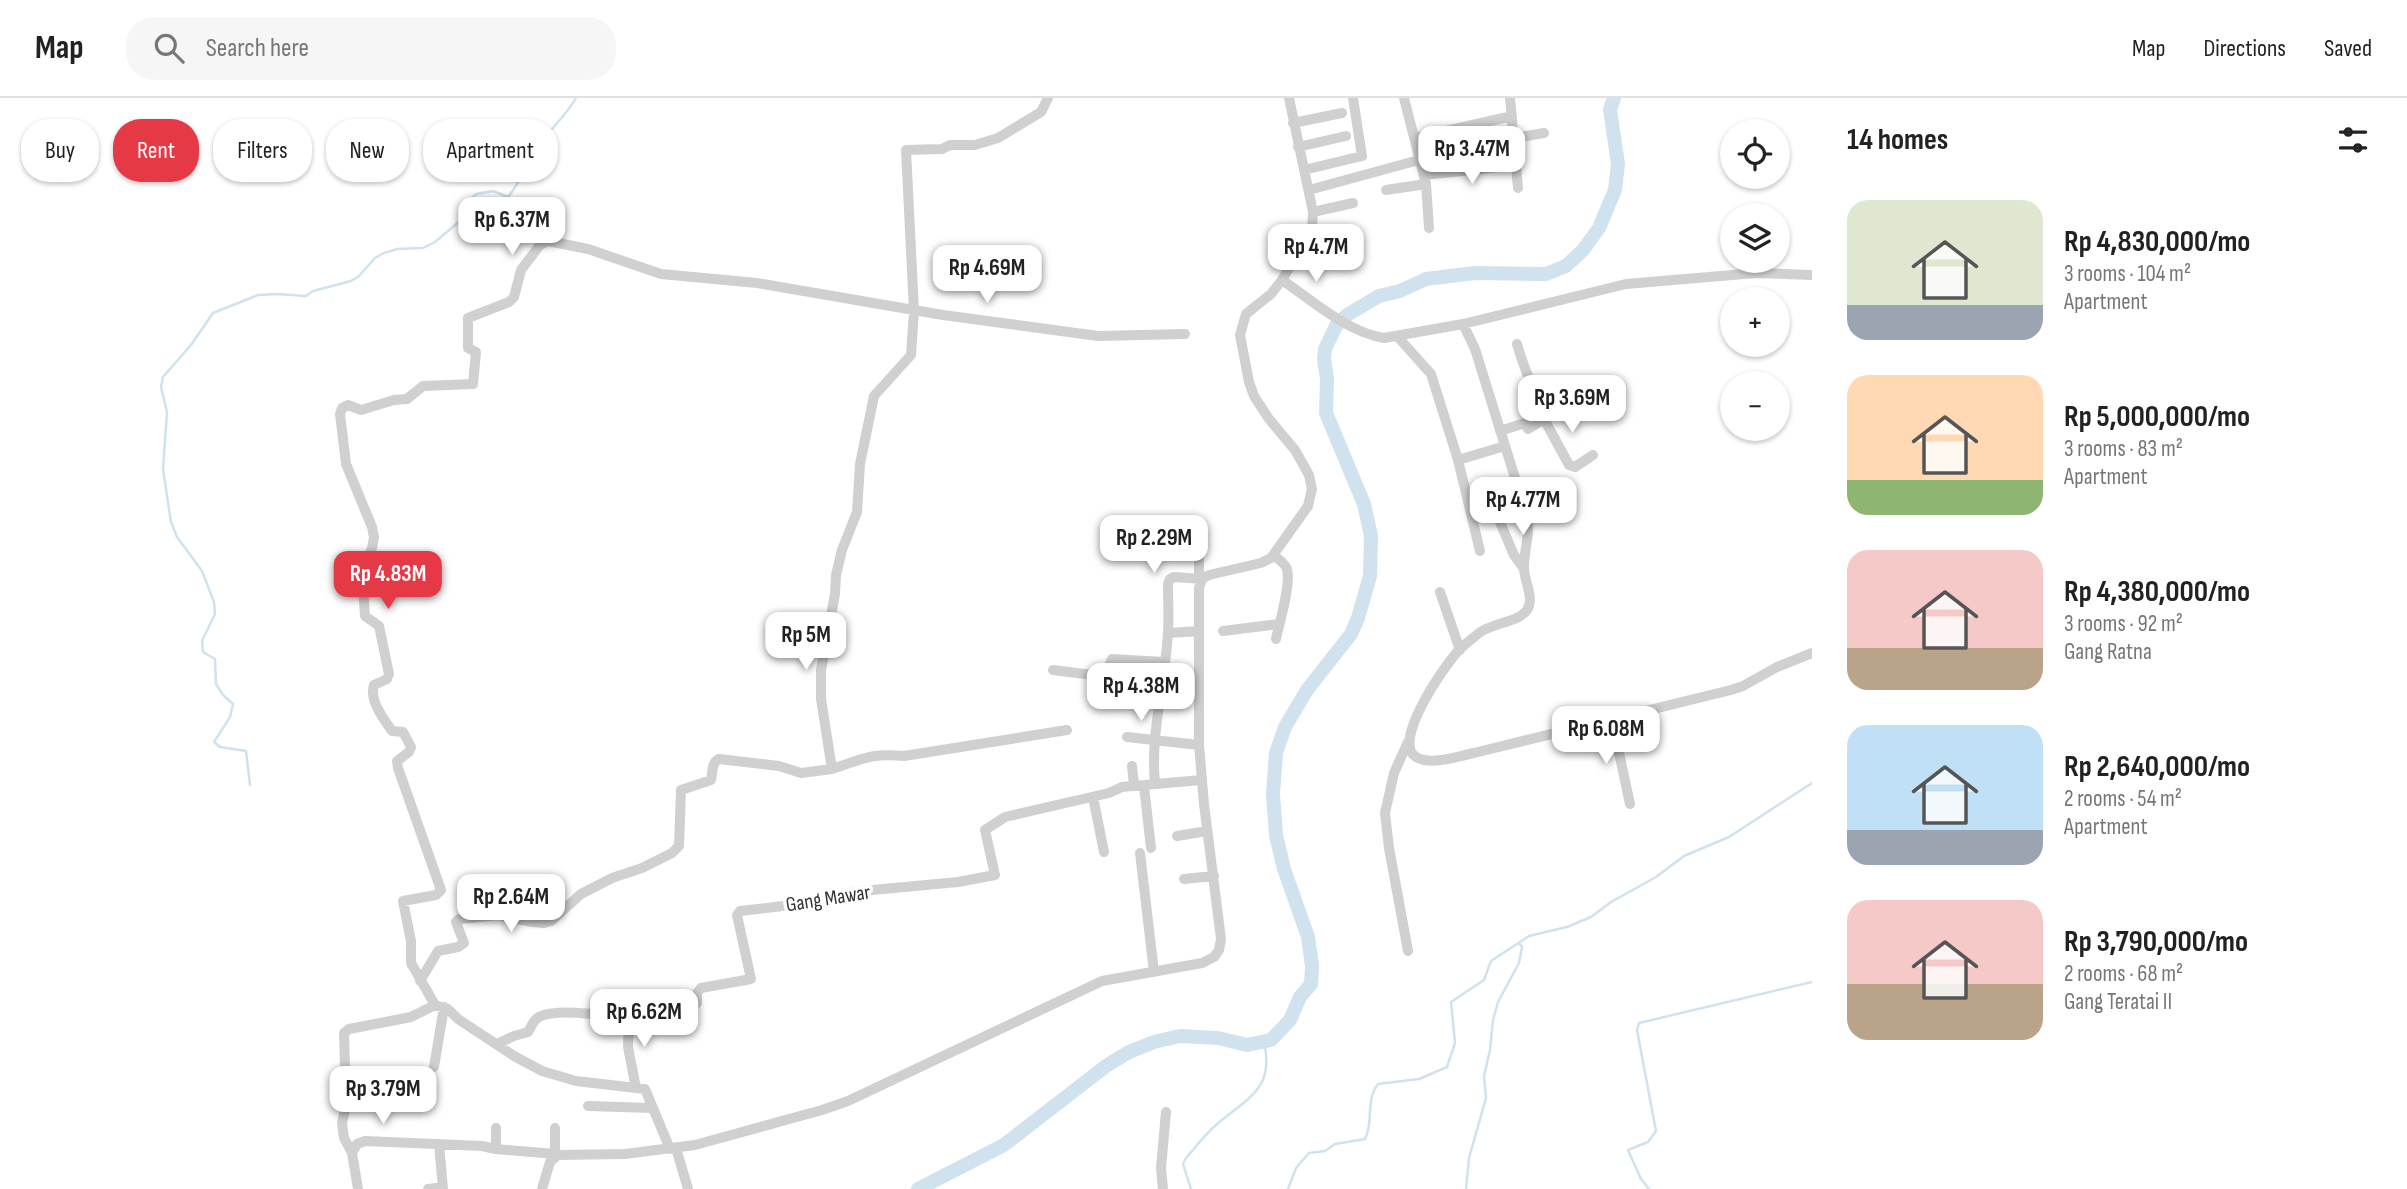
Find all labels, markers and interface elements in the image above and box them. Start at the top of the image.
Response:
search box [126,17,616,80]
text: Map [35,28,84,68]
icon: search [150,29,188,67]
text: Search here [206,33,309,64]
text: Map [2132,34,2165,63]
text: Directions [2203,34,2286,63]
text: Saved [2324,34,2372,63]
chip: Buy [21,119,99,182]
chip: Rent [113,119,199,182]
chip: Filters [213,119,312,182]
chip: New [326,119,409,182]
chip: Apartment [423,119,558,182]
map controls [1720,119,1790,441]
button: locate [1720,119,1790,189]
icon: filters [2334,121,2372,159]
text: 14 homes [1847,122,1948,158]
pin: Rp 3.47M [1400,126,1544,186]
text: Rp 3.47M [1434,135,1510,163]
pin: Rp 6.37M [440,198,584,257]
button: layers [1720,203,1790,273]
text: Rp 6.37M [474,206,550,234]
text: Rp 4,830,000/mo [2064,224,2250,260]
pin: Rp 4.7M [1251,225,1381,284]
icon: home [1903,228,1987,312]
text: Rp 4.7M [1284,233,1348,261]
pin: Rp 4.69M [915,246,1059,305]
text: Rp 4.69M [949,254,1025,282]
text: 3 rooms · 104 m² [2064,260,2191,288]
button: + [1720,287,1790,357]
text: Apartment [2064,288,2148,316]
button: − [1720,371,1790,441]
pin: Rp 3.69M [1500,376,1644,435]
text: Rp 3.69M [1534,384,1610,412]
text: Rp 5,000,000/mo [2064,399,2250,435]
icon: home [1903,403,1987,487]
text: 3 rooms · 83 m² [2064,435,2183,463]
text: Apartment [2064,463,2148,491]
pin: Rp 4.77M [1451,478,1595,537]
text: Rp 4.77M [1486,486,1560,514]
pin: Rp 2.29M [1082,516,1226,575]
text: Rp 2.29M [1116,524,1192,552]
pin: Rp 4.83M [316,552,460,611]
text: Rp 4.83M [350,560,426,588]
text: Rp 4,380,000/mo [2064,574,2250,610]
icon: home [1903,578,1987,662]
text: 3 rooms · 92 m² [2064,610,2183,638]
pin: Rp 5M [757,612,855,672]
text: Rp 5M [781,621,831,649]
text: Gang Ratna [2064,638,2152,666]
pin: Rp 4.38M [1069,664,1213,723]
text: Rp 4.38M [1103,672,1179,700]
pin: Rp 6.08M [1534,706,1678,766]
text: Rp 6.08M [1568,715,1644,743]
text: Rp 2,640,000/mo [2064,749,2250,785]
icon: home [1903,753,1987,837]
text: 2 rooms · 54 m² [2064,785,2182,813]
text: Apartment [2064,813,2148,841]
pin: Rp 2.64M [439,874,583,934]
street label: Gang Mawar [784,879,872,918]
text: Rp 2.64M [473,883,549,911]
text: Rp 3,790,000/mo [2064,924,2248,960]
icon: home [1903,928,1987,1012]
text: 2 rooms · 68 m² [2064,960,2183,988]
text: Gang Teratai II [2064,988,2172,1016]
pin: Rp 6.62M [572,990,716,1049]
text: Rp 6.62M [606,998,682,1026]
pin: Rp 3.79M [311,1066,455,1126]
text: Rp 3.79M [346,1075,420,1103]

